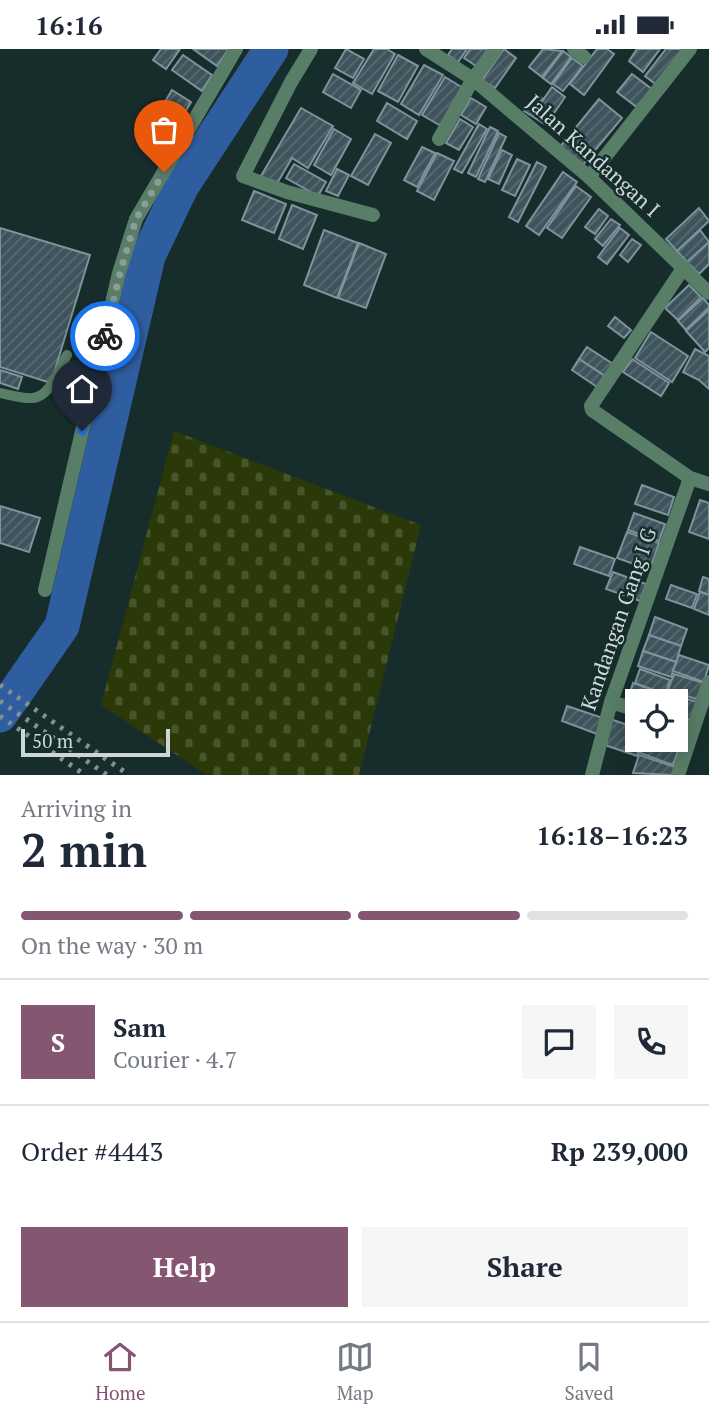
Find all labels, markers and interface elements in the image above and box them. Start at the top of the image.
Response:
text: 16:16 [35,8,103,42]
street label: Jalan Kandangan I [521,88,666,223]
pin [134,100,194,172]
icon: bag [145,111,183,149]
courier [70,301,140,371]
icon: bike [86,317,124,355]
pin [52,359,112,431]
icon: home [63,370,101,408]
street label: Kandangan Gang I G [574,523,663,714]
map controls [625,689,688,752]
button: locate [625,689,688,752]
scale bar [21,726,170,758]
text: 50 m [32,728,73,753]
text: Arriving in [21,793,132,824]
text: 16:18–16:23 [536,818,688,852]
text: 2 min [21,819,147,880]
text: On the way · 30 m [21,930,203,961]
button: chat [522,1005,596,1079]
button: phone [614,1005,688,1079]
text: Sam [113,1010,166,1044]
text: S [51,1025,65,1059]
text: Courier · 4.7 [113,1044,237,1075]
text: Order #4443 [21,1134,163,1168]
text: Rp 239,000 [551,1134,688,1168]
button: Help [21,1227,348,1307]
button: Share [362,1227,688,1307]
tab: Home [95,1338,146,1405]
tab: Map [336,1338,374,1405]
tab: Saved [565,1338,614,1405]

